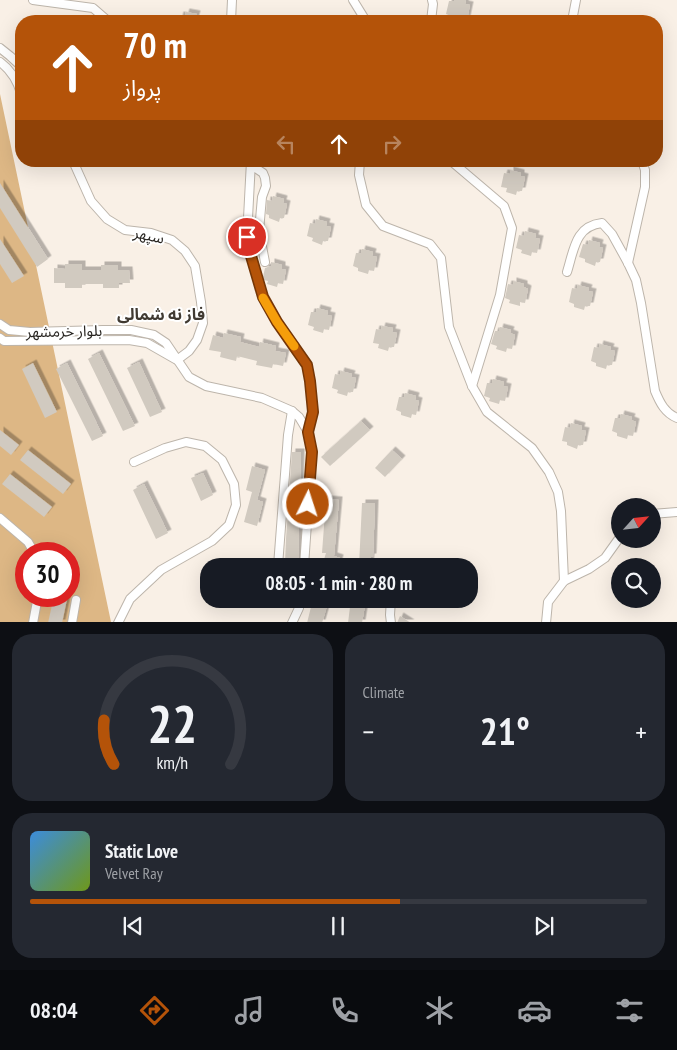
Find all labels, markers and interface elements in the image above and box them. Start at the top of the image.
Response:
text: 70 m [123,22,187,68]
icon: ahead [40,35,105,100]
text: پرواز [123,74,161,102]
icon: left [272,130,300,158]
icon: ahead [325,130,353,158]
icon: right [378,130,406,158]
pin [226,216,268,258]
street label: سپهر [131,222,166,249]
icon: arrive [233,223,261,251]
district label: فاز نه شمالی [117,304,205,324]
street label: بلوار خرمشهر [25,321,102,341]
position arrow [281,477,333,529]
north arrow [611,498,661,548]
map controls [611,498,661,608]
speed limit sign: 30 [15,542,80,607]
button: search [611,558,661,608]
text: 08:05 · 1 min · 280 m [266,571,412,595]
text: Climate [363,682,405,702]
text: 22 [147,690,197,757]
text: 21° [480,706,530,755]
text: − [363,713,374,750]
text: + [635,713,647,750]
text: km/h [156,751,188,774]
text: Static Love [105,839,178,863]
text: Velvet Ray [105,863,163,883]
icon: previous [119,912,147,940]
icon: pause [324,912,352,940]
icon: next [530,912,558,940]
icon: directions [137,993,172,1028]
icon: music [232,993,267,1028]
icon: phone [327,993,362,1028]
icon: climate [422,993,457,1028]
icon: car [517,993,552,1028]
icon: filters [612,993,647,1028]
text: 08:04 [30,996,78,1024]

